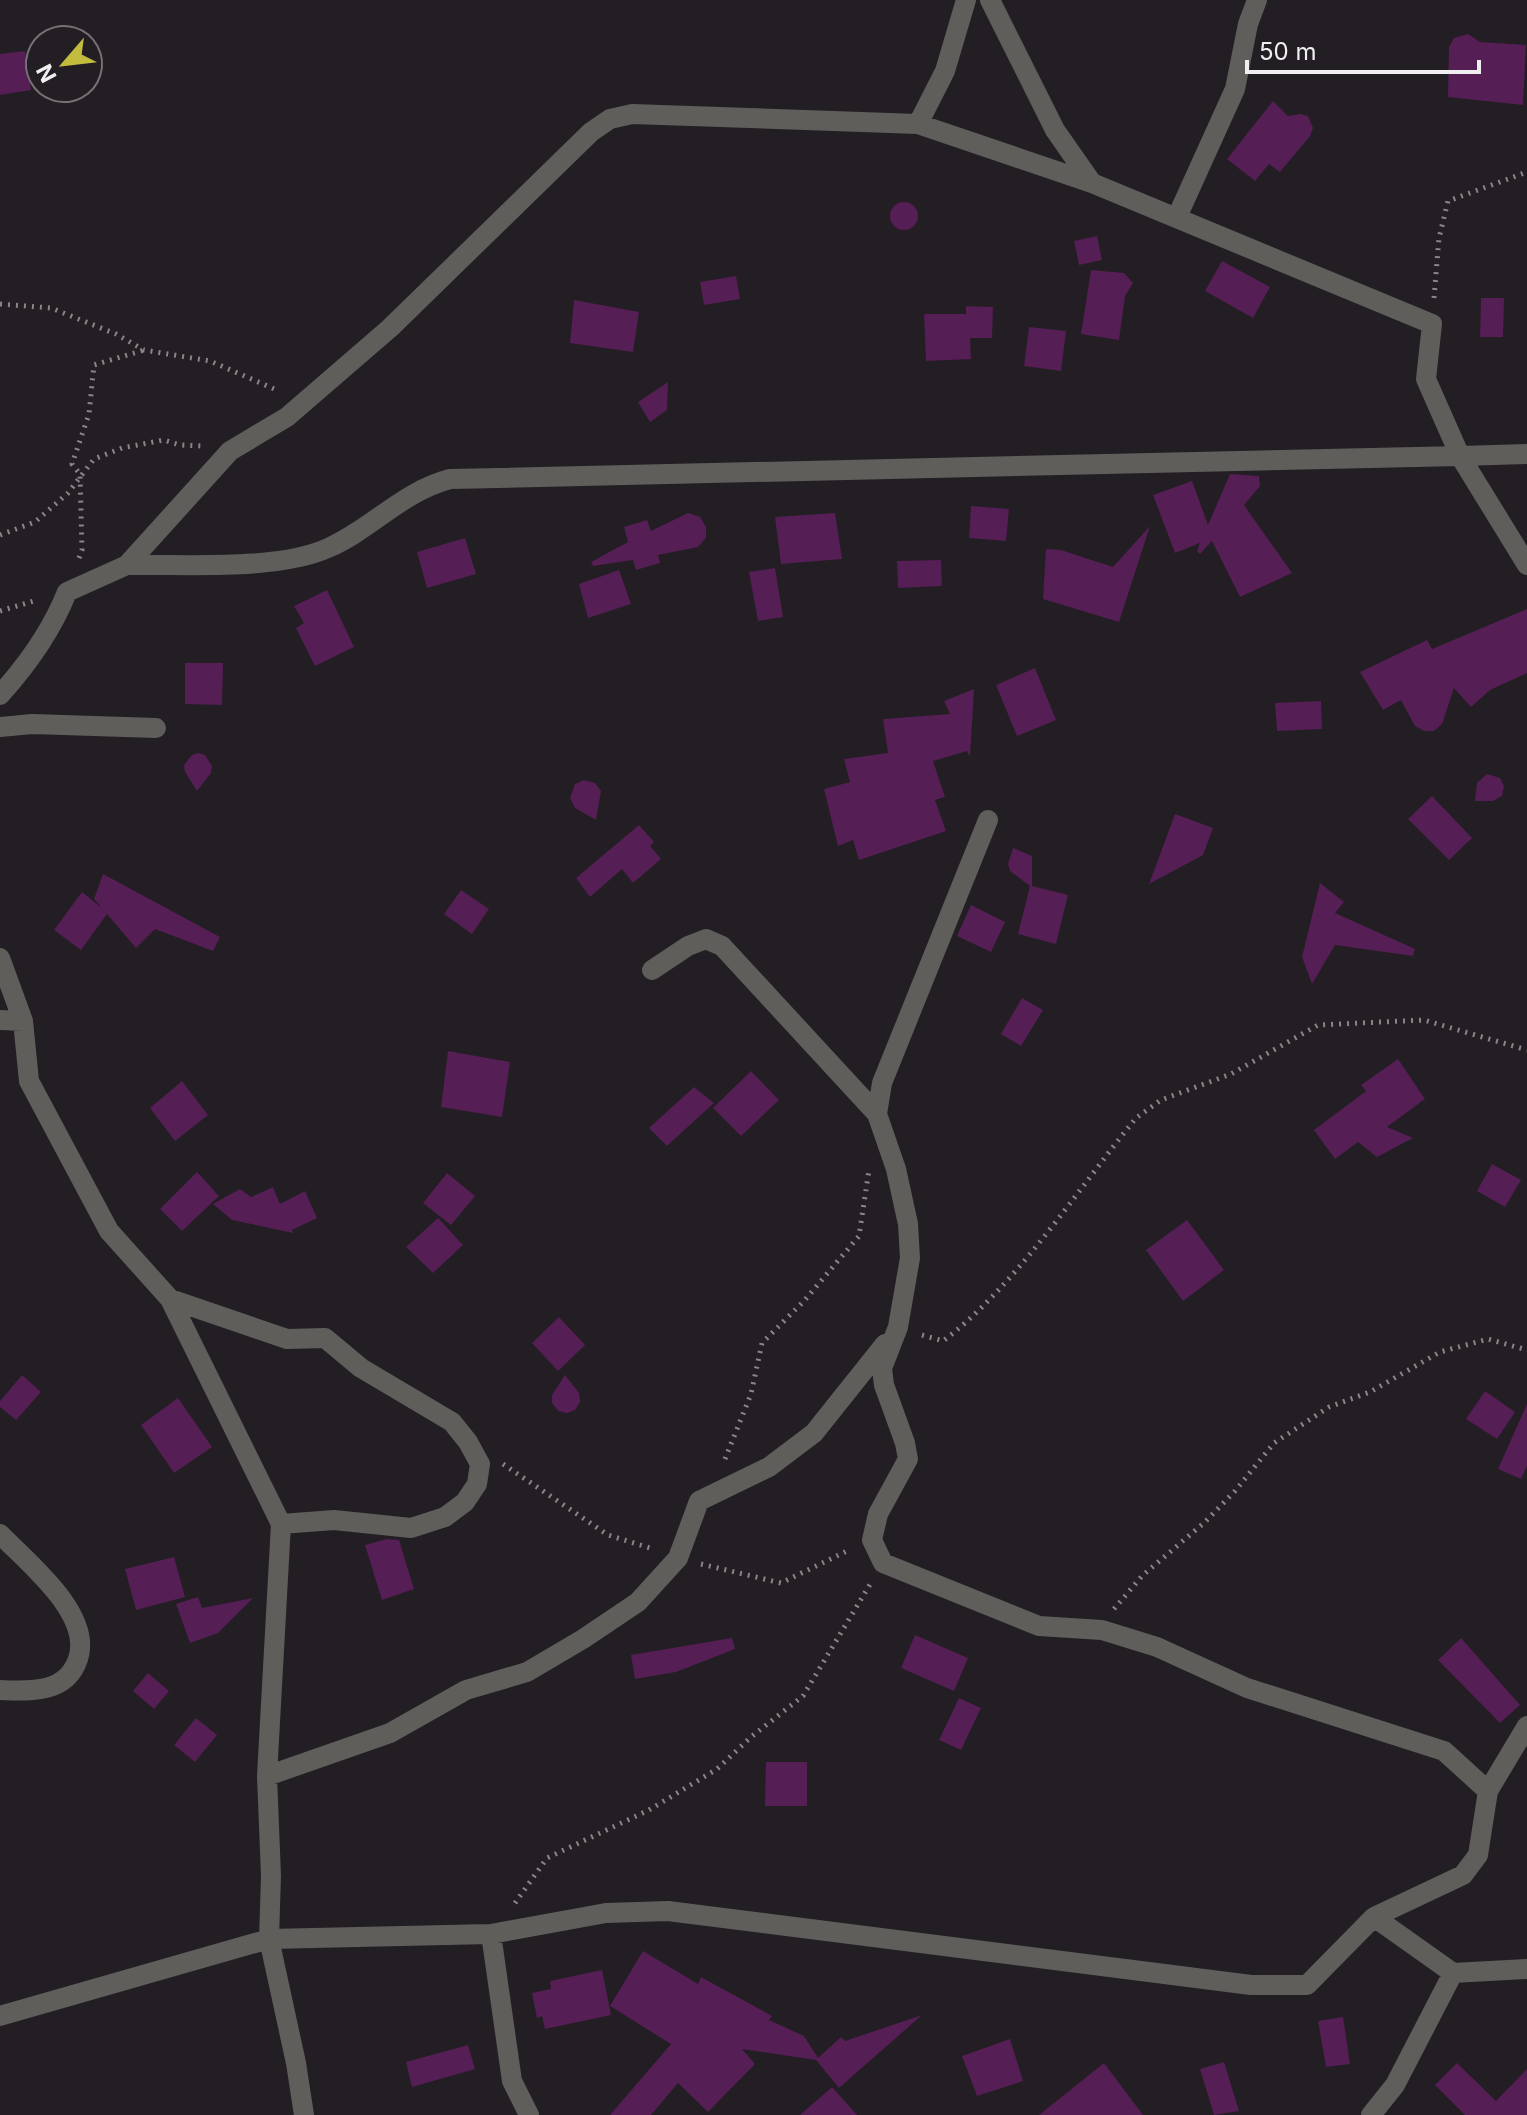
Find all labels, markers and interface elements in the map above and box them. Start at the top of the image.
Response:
north arrow [24,24,104,104]
scale bar [1247,24,1479,74]
text: 50 m [1259,37,1317,66]
text: N [31,60,62,87]

